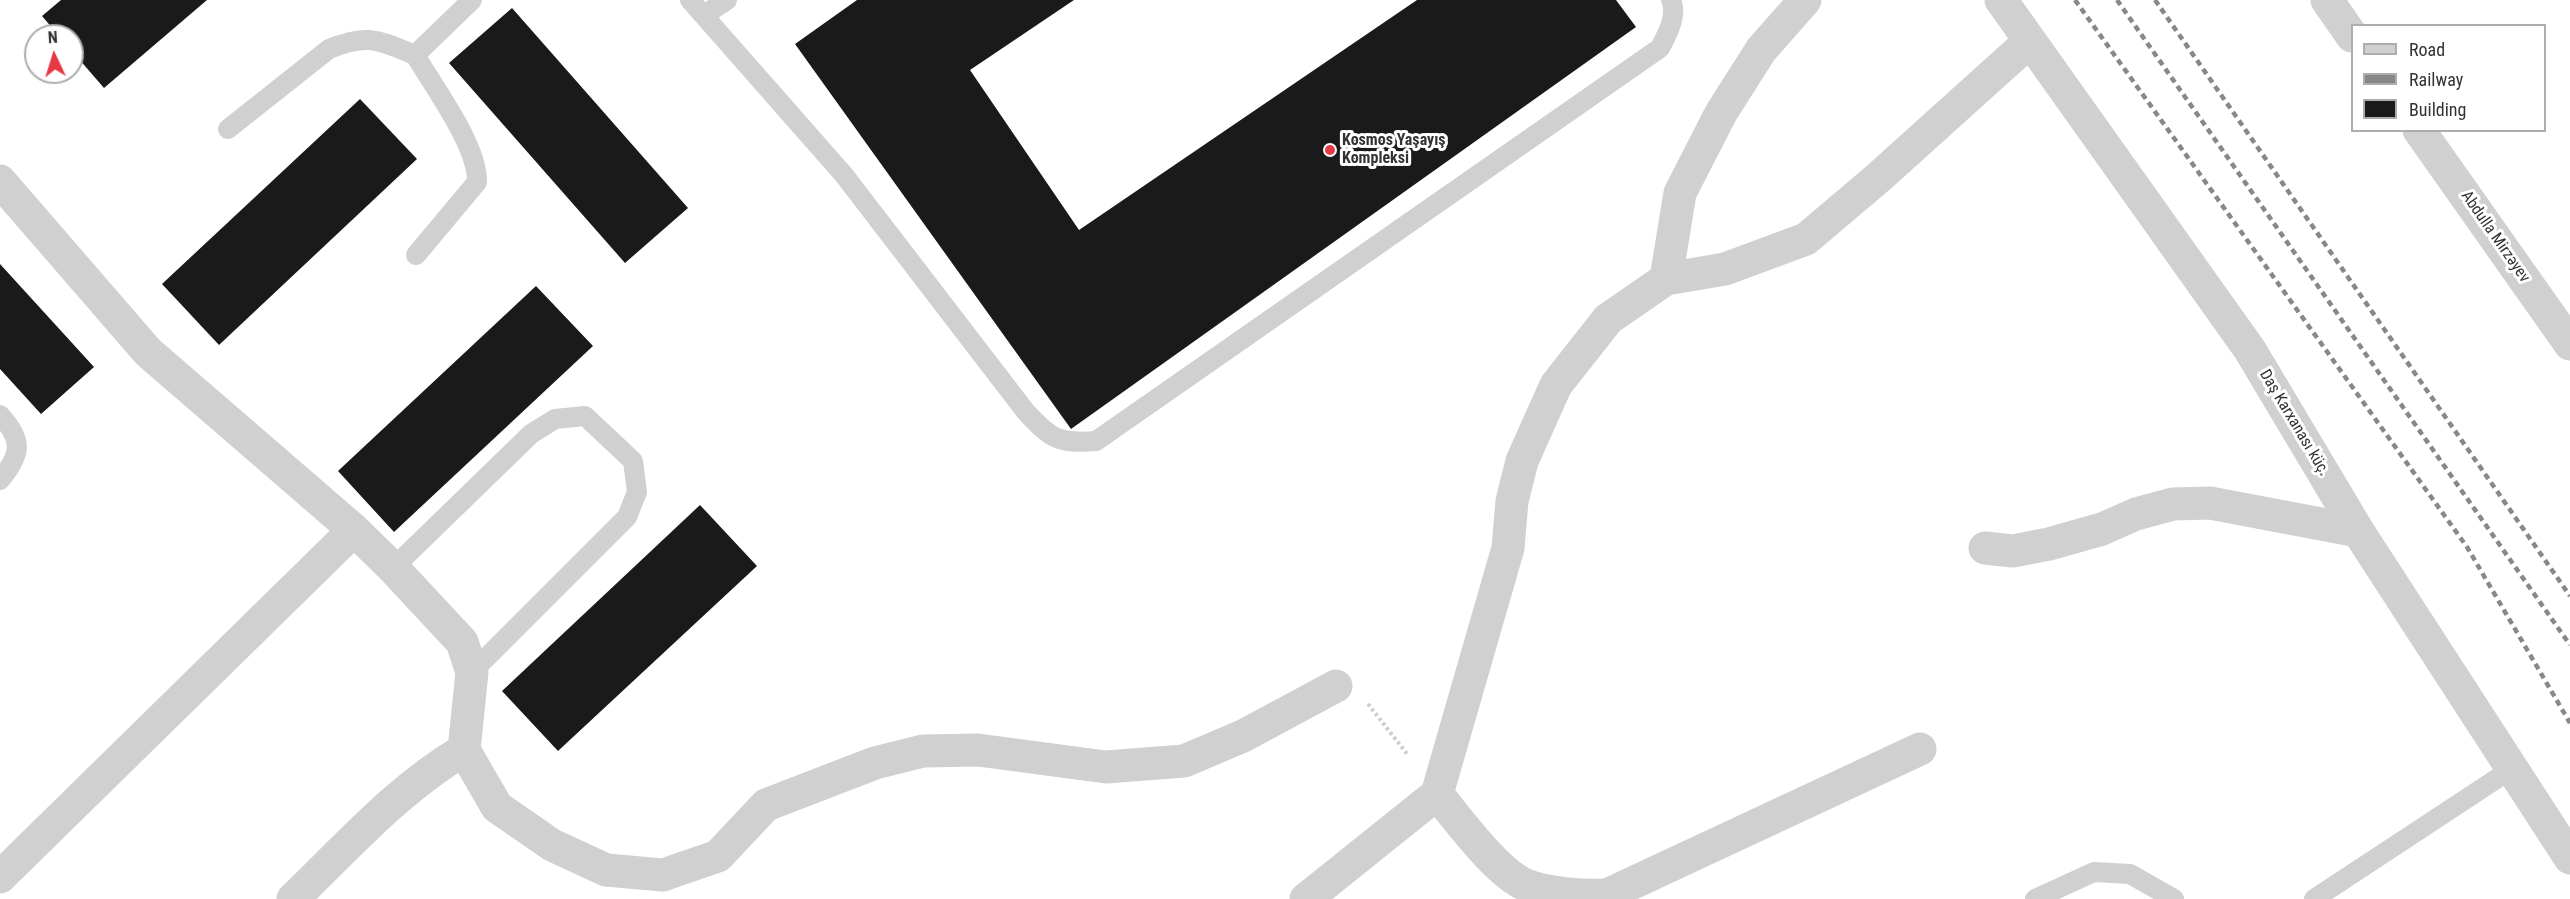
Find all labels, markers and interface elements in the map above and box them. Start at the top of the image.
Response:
north arrow [24,24,84,84]
legend [2351,24,2546,132]
text: N [47,28,58,47]
text: Road [2409,39,2445,60]
text: Railway [2409,69,2463,90]
text: Building [2409,99,2466,120]
place label: Kosmos Yaşayış Kompleksi [1342,131,1446,169]
marker: Kosmos Yaşayış Kompleksi [1323,143,1337,157]
street label: Abdulla Mirzəyev [2456,188,2534,286]
street label: Daş Karxanası küç. [2255,366,2333,480]

